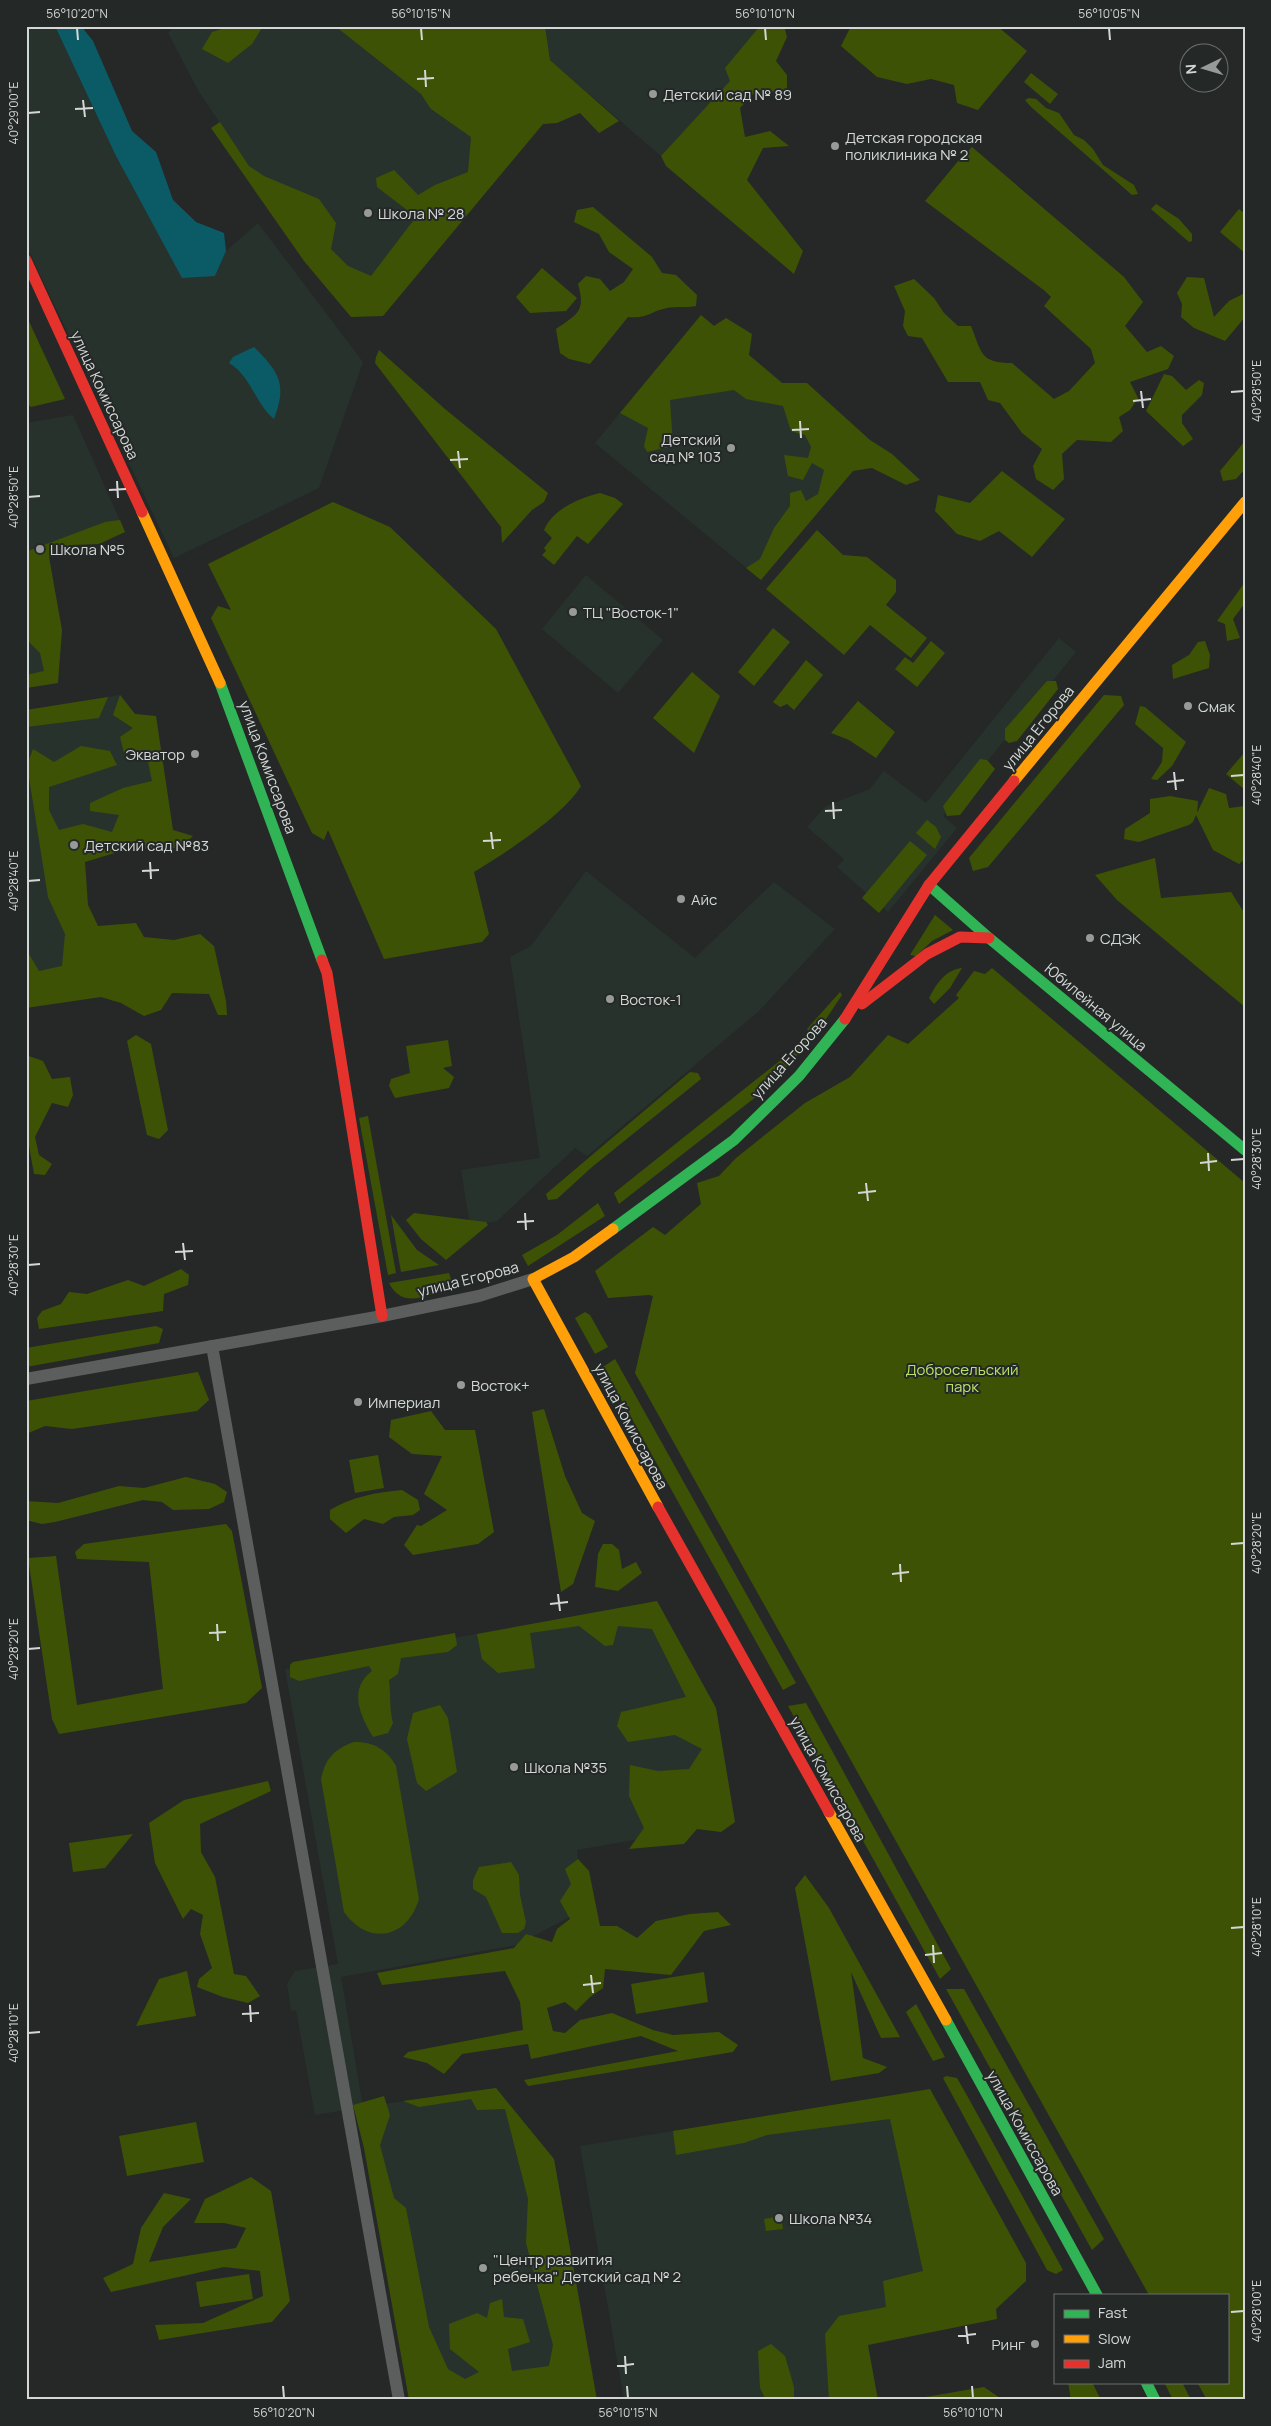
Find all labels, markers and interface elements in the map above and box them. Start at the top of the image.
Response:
text: 56°10'20"N [46,5,108,22]
text: 56°10'15"N [392,5,450,22]
text: 56°10'10"N [735,5,795,22]
text: 56°10'05"N [1078,5,1140,22]
north arrow [1178,42,1228,92]
text: N [1181,63,1200,75]
text: 40°29'00"E [5,81,22,144]
place label: Детский сад № 89 [663,84,792,105]
marker: Детский сад № 89 [647,88,659,100]
place label: Детская городская поликлиника № 2 [845,127,982,165]
marker: Детская городская поликлиника № 2 [829,140,841,152]
place label: Школа № 28 [378,203,465,224]
marker: Школа № 28 [362,207,374,219]
street label: улица Комиссарова [66,327,144,463]
text: 40°28'50"E [1248,360,1265,422]
place label: Детский сад № 103 [650,429,721,467]
marker: Детский сад № 103 [725,442,737,454]
text: 40°28'50"E [5,466,22,528]
place label: Школа №5 [50,539,125,560]
marker: Школа №5 [34,543,46,555]
place label: ТЦ "Восток-1" [583,602,679,623]
marker: ТЦ "Восток-1" [567,606,579,618]
street label: улица Егорова [997,681,1079,775]
place label: Смак [1198,696,1235,717]
street label: улица Комиссарова [234,698,302,836]
marker: Смак [1182,700,1194,712]
place label: Экватор [125,744,185,765]
text: 40°28'40"E [1248,745,1265,805]
marker: Экватор [189,748,201,760]
place label: Детский сад №83 [84,835,209,856]
marker: Детский сад №83 [68,839,80,851]
text: 40°28'40"E [5,851,22,911]
place label: Айс [691,889,717,910]
marker: Айс [675,893,687,905]
place label: СДЭК [1100,928,1141,949]
marker: СДЭК [1084,932,1096,944]
street label: Юбилейная улица [1040,958,1152,1056]
place label: Восток-1 [620,989,682,1010]
marker: Восток-1 [604,993,616,1005]
street label: улица Егорова [746,1012,832,1104]
text: 40°28'30"E [1248,1128,1265,1190]
text: 40°28'30"E [5,1234,22,1296]
street label: улица Егорова [415,1256,521,1302]
street label: улица Комиссарова [589,1359,673,1493]
park label: Добросельский парк [906,1359,1018,1397]
place label: Восток+ [471,1375,530,1396]
marker: Восток+ [455,1379,467,1391]
place label: Империал [368,1392,440,1413]
marker: Империал [352,1396,364,1408]
text: 40°28'20"E [1248,1512,1265,1574]
text: 40°28'20"E [5,1618,22,1680]
street label: улица Комиссарова [785,1713,871,1845]
place label: Школа №35 [524,1757,607,1778]
marker: Школа №35 [508,1761,520,1773]
text: 40°28'10"E [1248,1897,1265,1957]
text: 40°28'10"E [5,2003,22,2063]
street label: улица Комиссарова [982,2067,1068,2199]
place label: Школа №34 [789,2208,873,2229]
marker: Школа №34 [773,2212,785,2224]
place label: "Центр развития ребенка" Детский сад № 2 [493,2249,681,2287]
marker: "Центр развития ребенка" Детский сад № 2 [477,2262,489,2274]
text: 40°28'00"E [1248,2280,1265,2342]
legend [1054,2294,1228,2384]
text: Fast [1098,2302,1127,2323]
text: Slow [1098,2328,1131,2349]
place label: Ринг [992,2334,1025,2355]
marker: Ринг [1029,2338,1041,2350]
text: Jam [1098,2352,1126,2373]
text: 56°10'20"N [253,2404,315,2421]
text: 56°10'15"N [599,2404,657,2421]
text: 56°10'10"N [943,2404,1003,2421]

